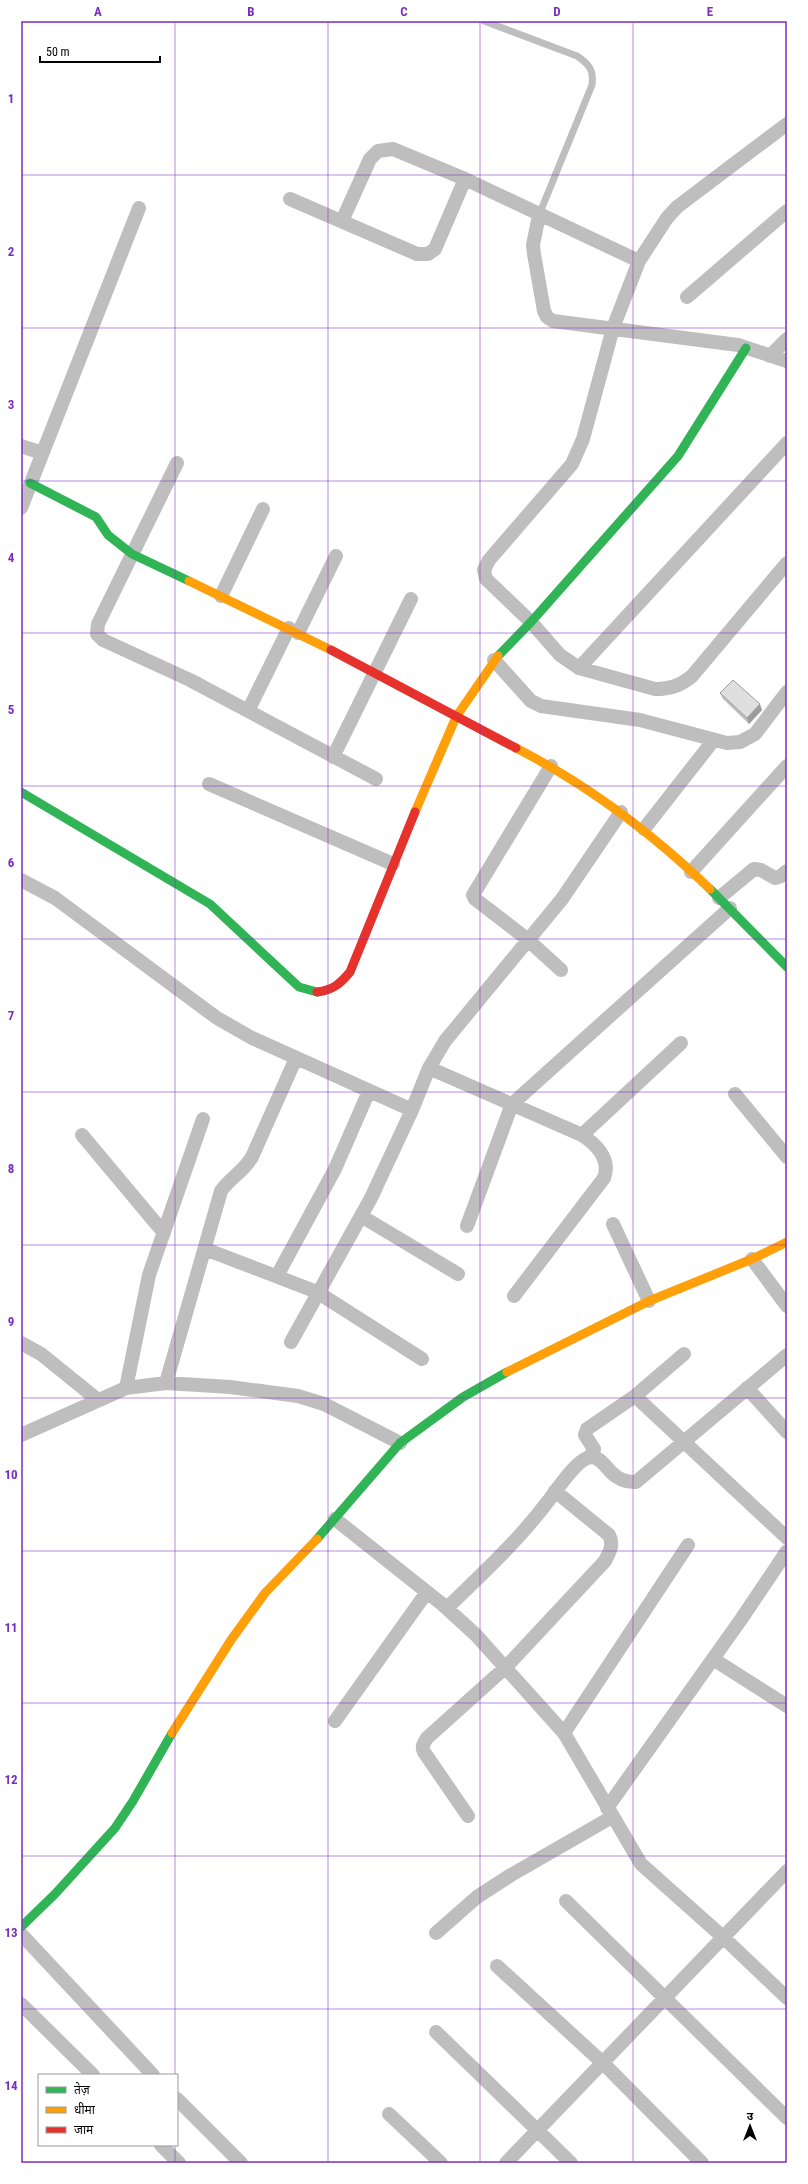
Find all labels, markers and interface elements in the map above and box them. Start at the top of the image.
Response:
text: A [94,4,102,19]
text: B [247,4,255,19]
text: C [400,4,408,19]
text: D [553,4,561,19]
text: E [707,4,714,19]
scale bar [40,38,160,64]
text: 50 m [46,45,70,59]
text: 1 [8,91,14,106]
text: 2 [8,244,15,259]
text: 3 [8,397,14,412]
text: 4 [8,550,15,565]
text: 5 [8,702,15,717]
text: 6 [8,855,15,870]
text: 7 [8,1008,15,1023]
text: 8 [8,1161,14,1176]
text: 9 [8,1314,14,1329]
text: 10 [4,1467,18,1482]
text: 11 [4,1620,18,1635]
text: 12 [4,1772,18,1787]
text: 13 [4,1925,18,1940]
legend [38,2074,178,2146]
text: 14 [4,2078,18,2093]
text: तेज़ [74,2082,91,2097]
text: धीमा [74,2102,96,2117]
north arrow [730,2106,770,2146]
text: उ [747,2110,754,2123]
text: जाम [74,2123,94,2137]

